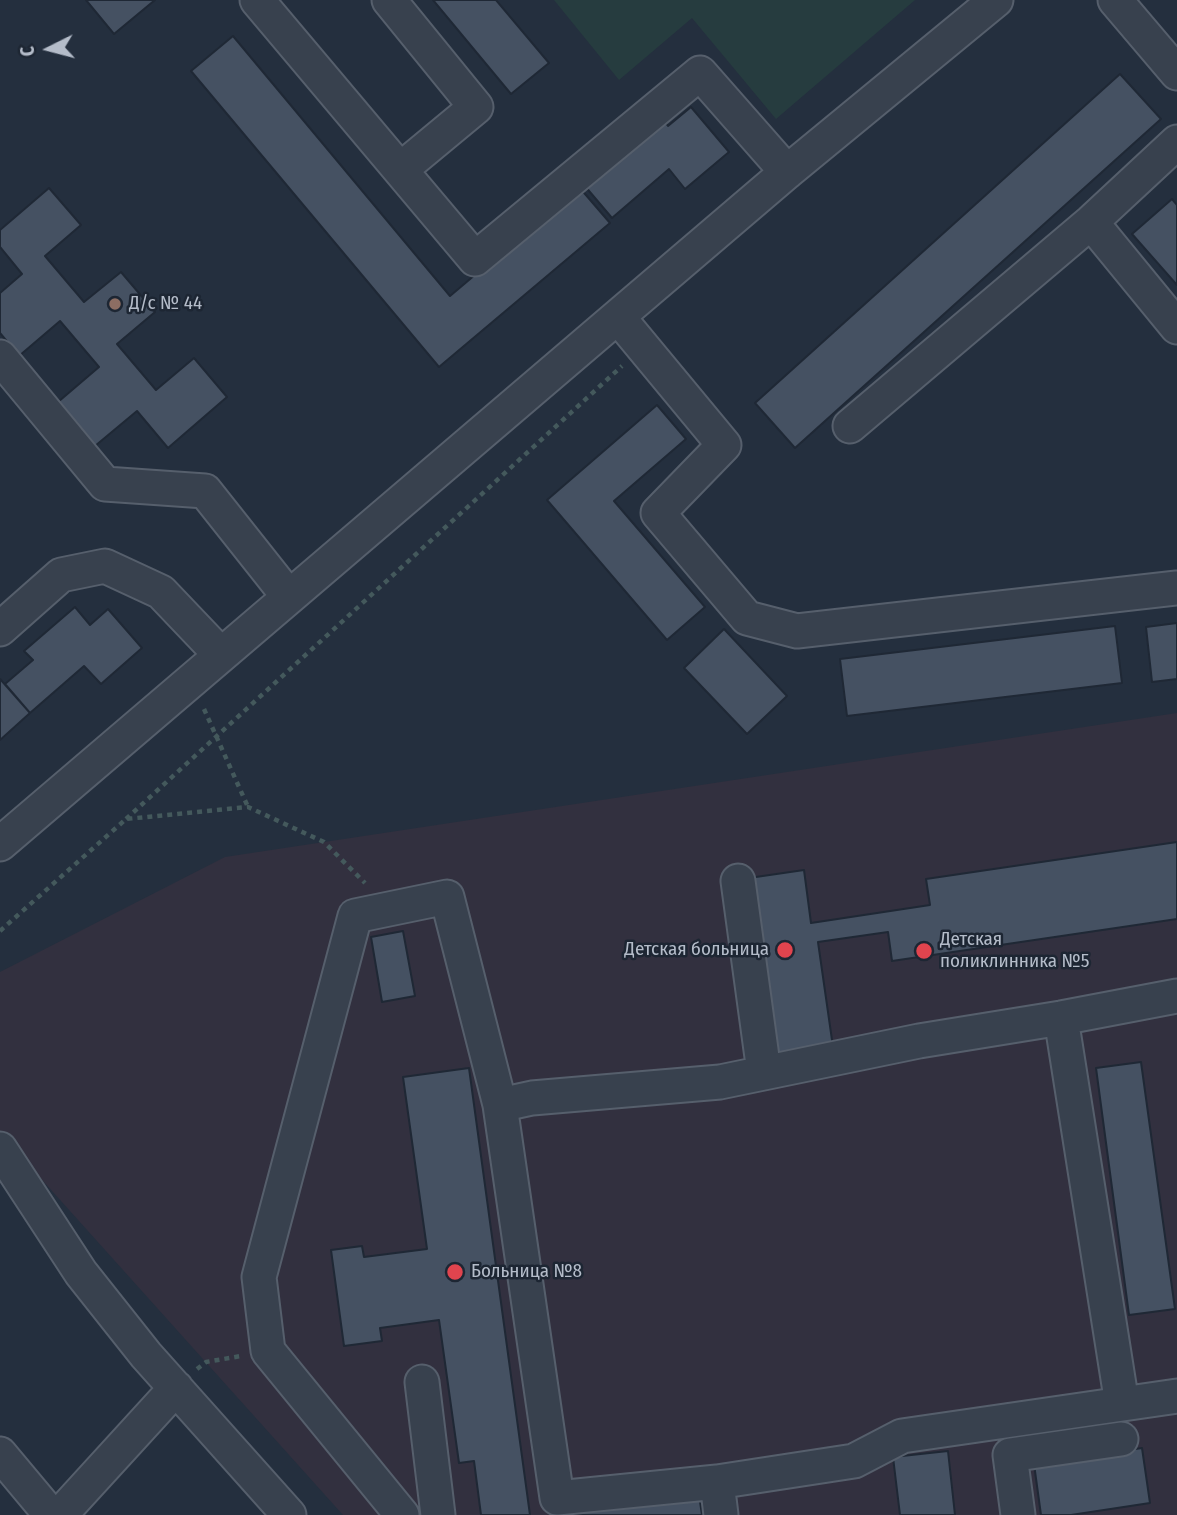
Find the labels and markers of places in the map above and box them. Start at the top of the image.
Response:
place label: Д/с № 44 [129,293,202,315]
marker: Д/с № 44 [107,296,123,312]
place label: Детская поликлинника №5 [940,929,1089,973]
place label: Детская больница [624,939,769,961]
marker: Детская больница [775,940,795,960]
marker: Детская поликлинника №5 [914,941,934,961]
place label: Больница №8 [471,1261,582,1283]
marker: Больница №8 [445,1262,465,1282]

